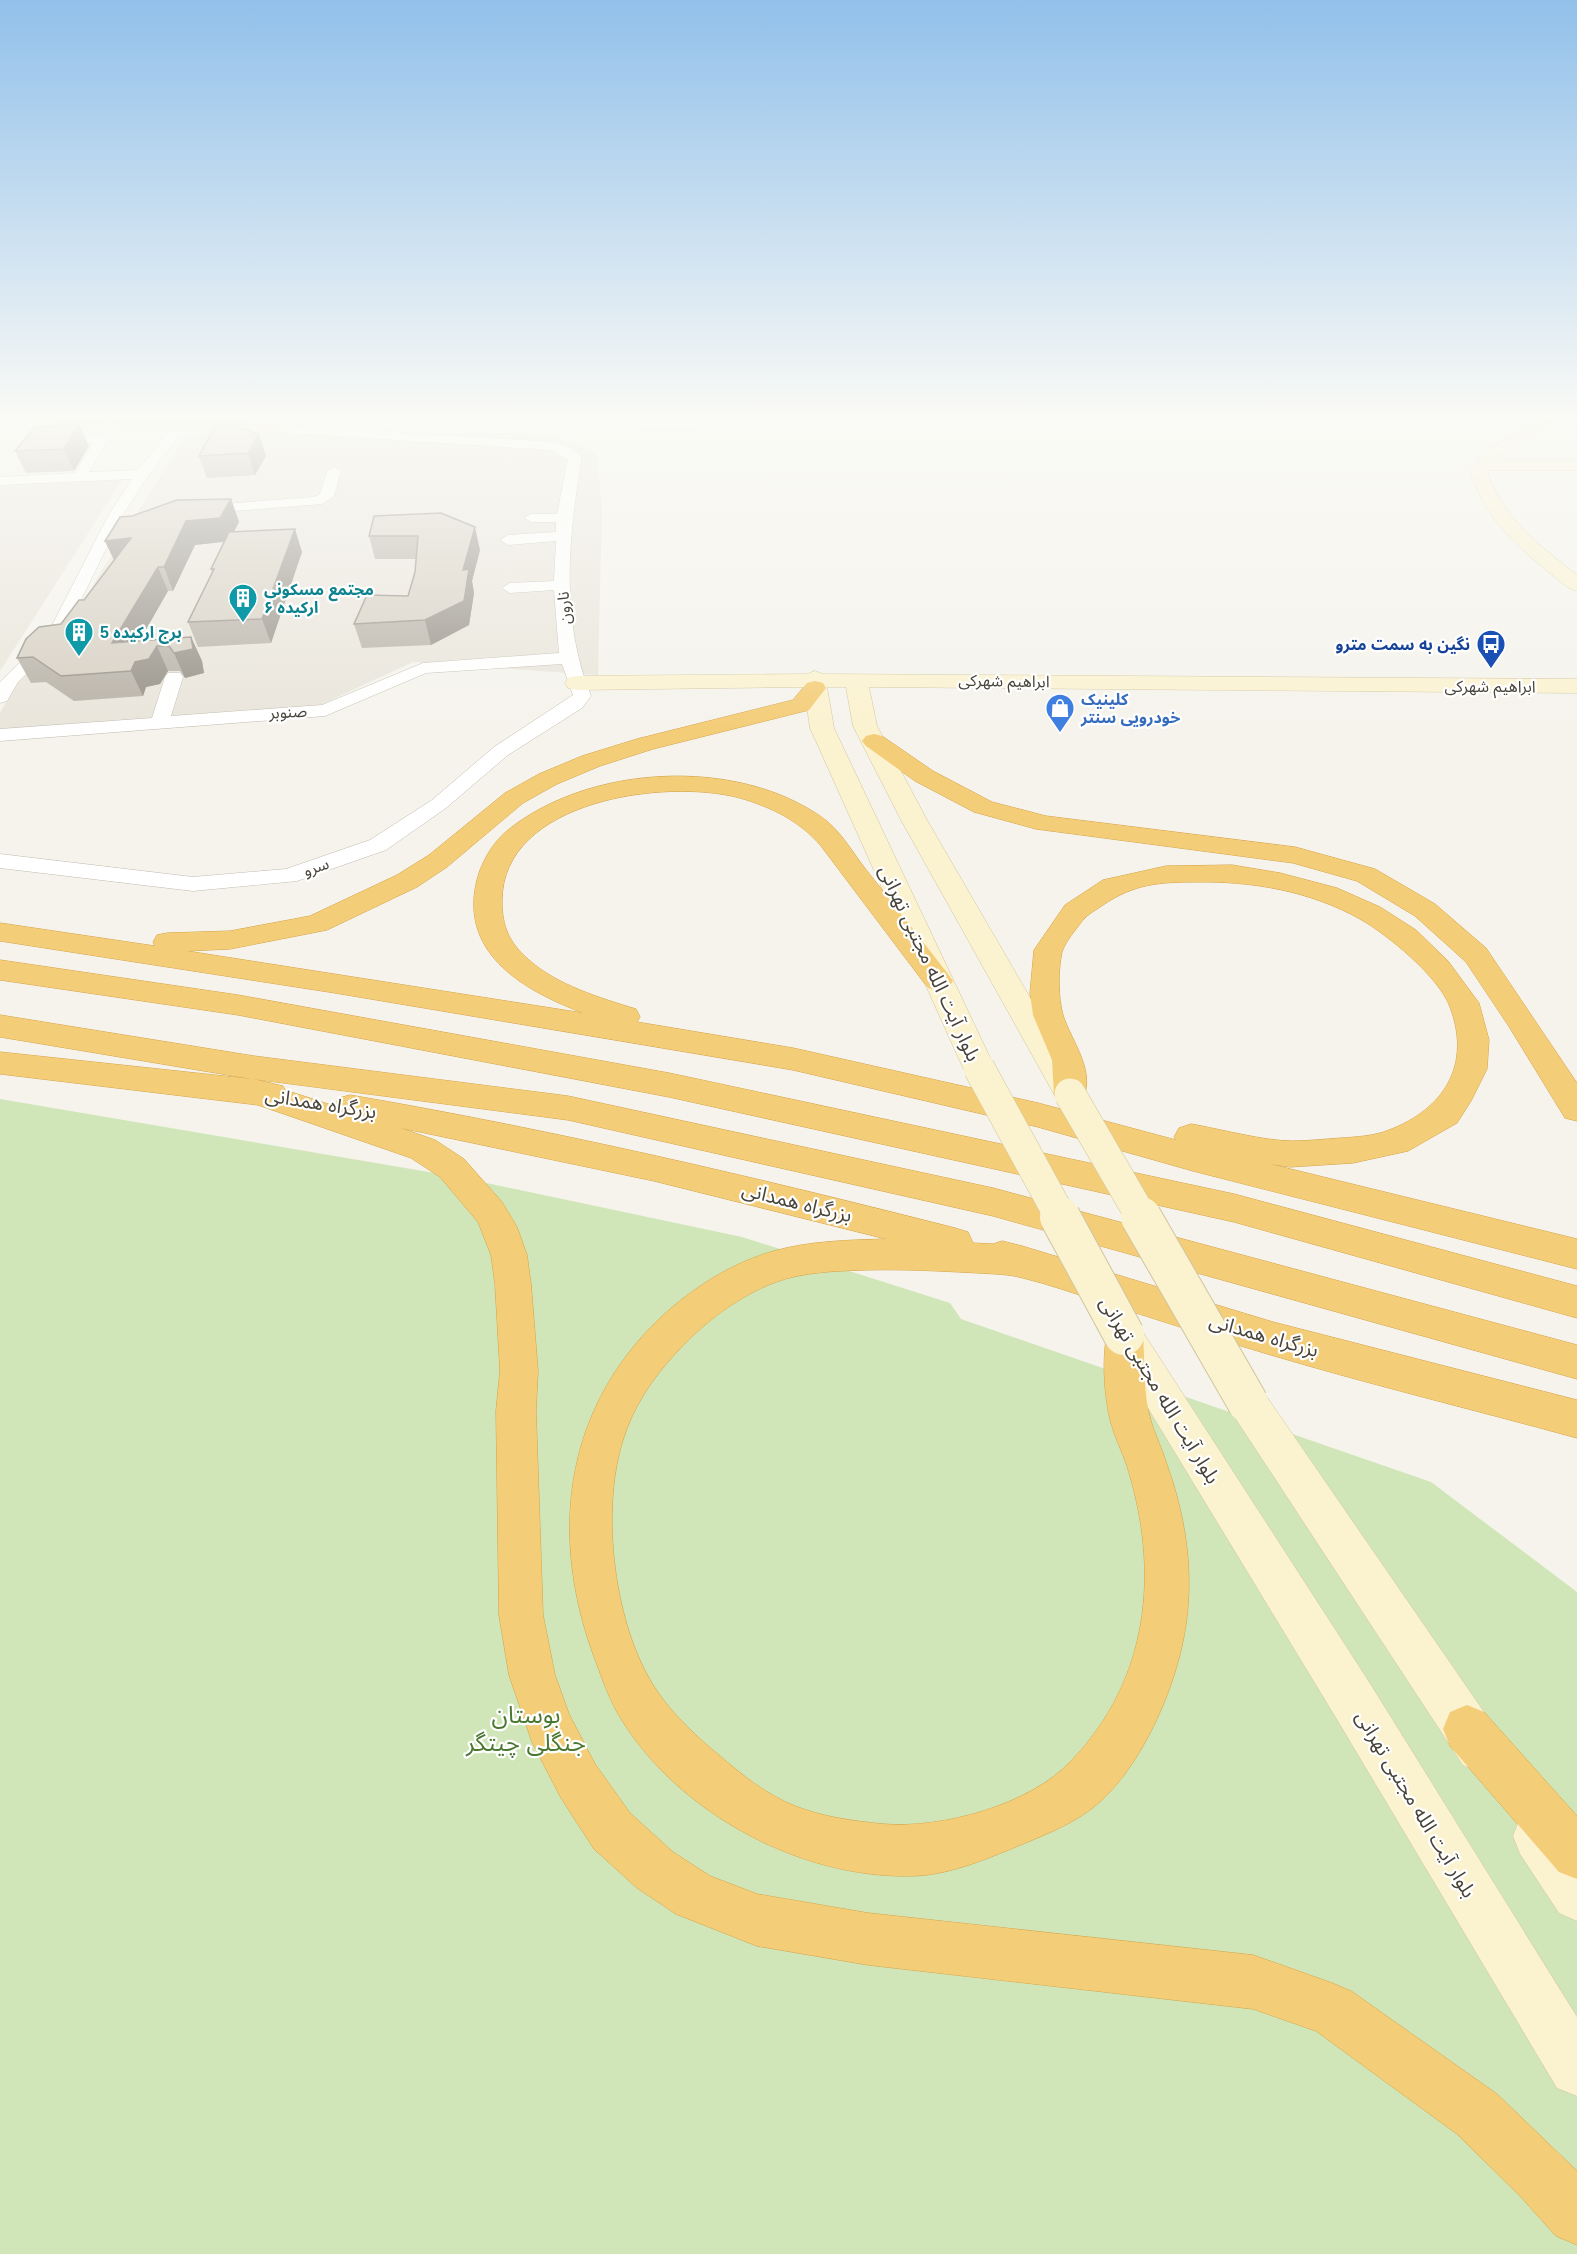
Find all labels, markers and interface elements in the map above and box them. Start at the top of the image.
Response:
place label: مجتمع مسکونی ارکیده ۶ [264,581,374,617]
building icon: مجتمع مسکونی ارکیده ۶ [227,582,259,624]
street label: نارون [554,591,575,625]
building icon: برج ارکیده 5 [63,616,95,658]
place label: برج ارکیده 5 [100,624,182,644]
bus stop icon: نگین به سمت مترو [1475,628,1507,670]
place label: نگین به سمت مترو [1336,636,1470,654]
street label: ابراهیم شهرکی [958,672,1050,694]
street label: ابراهیم شهرکی [1444,678,1536,699]
place label: کلینیک خودرویی سنتر [1080,691,1180,727]
shop icon: کلینیک خودرویی سنتر [1044,692,1076,734]
street label: صنوبر [268,703,308,723]
street label: سرو [301,855,331,880]
street label: بلوار آیت الله مجتبی تهرانی [874,861,985,1065]
street label: بزرگراه همدانی [264,1083,378,1124]
street label: بزرگراه همدانی [740,1178,854,1227]
street label: بلوار آیت الله مجتبی تهرانی [1095,1293,1225,1488]
street label: بزرگراه همدانی [1207,1309,1321,1362]
park label: بوستان جنگلی چیتگر [465,1701,586,1758]
street label: بلوار آیت الله مجتبی تهرانی [1351,1707,1481,1902]

